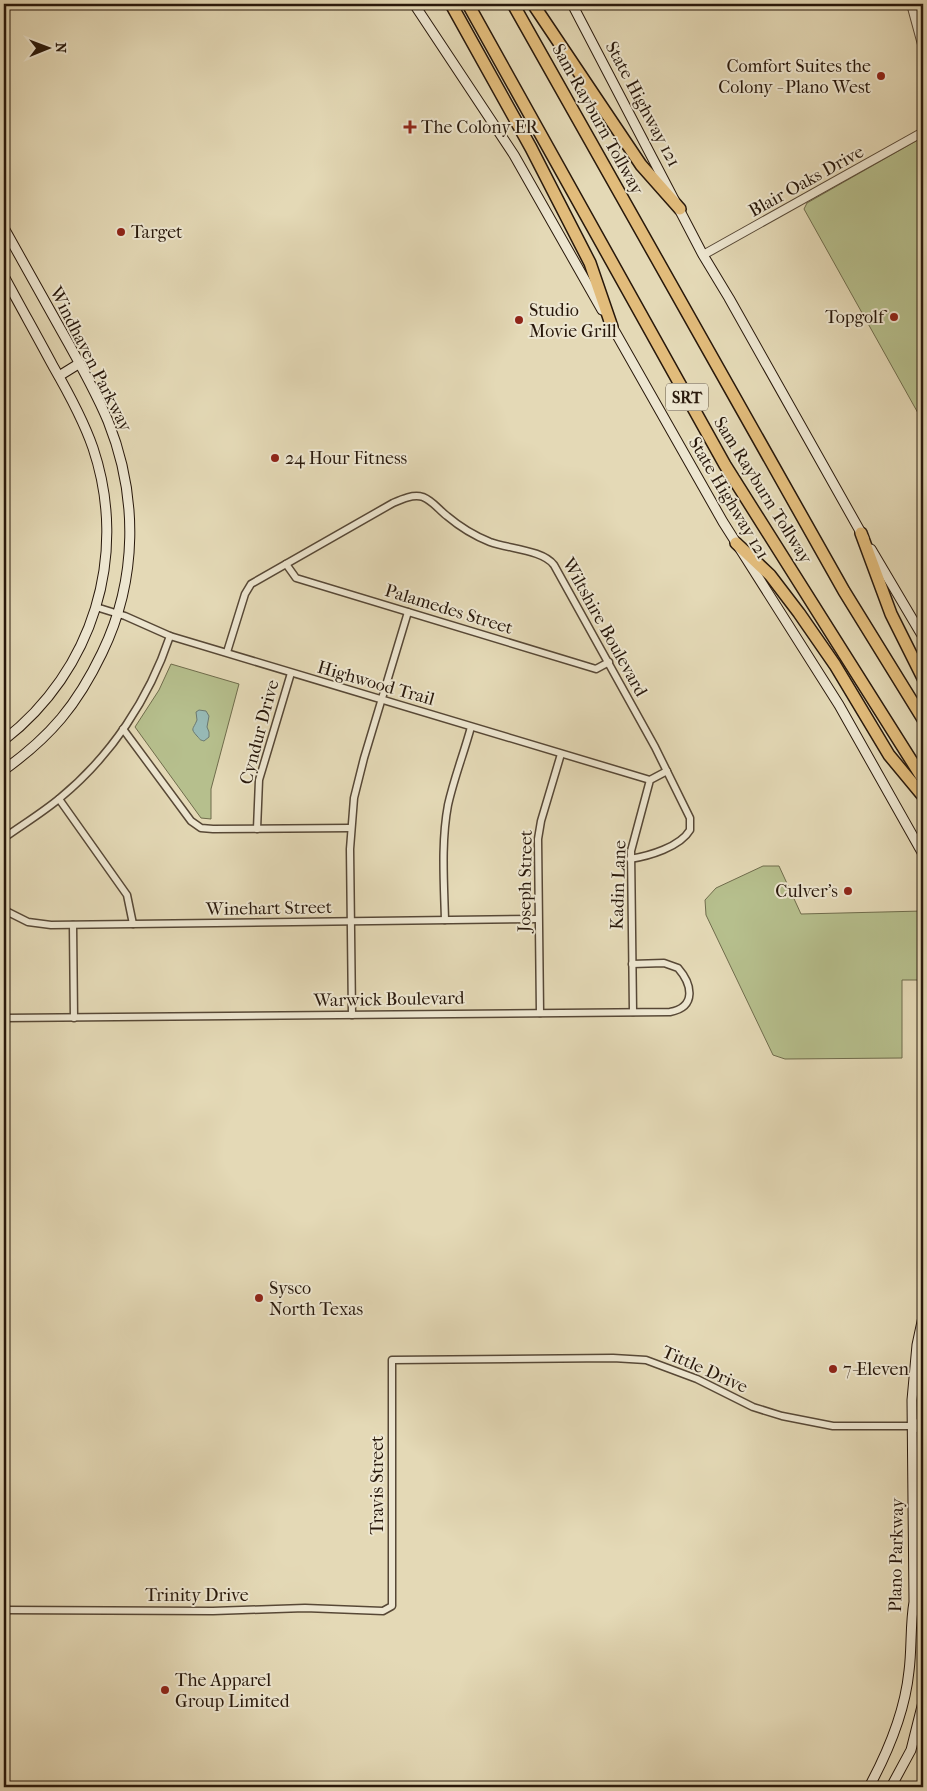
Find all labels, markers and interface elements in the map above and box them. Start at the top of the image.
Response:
north arrow [22,22,72,72]
street label: State Highway 121 [601,38,684,170]
street label: Sam Rayburn Tollway [547,40,648,199]
text: N [52,42,69,54]
place label: Comfort Suites the Colony - Plano West [718,56,872,98]
marker: Comfort Suites the Colony - Plano West [875,70,887,82]
place label: The Colony ER [421,117,540,138]
marker: The Colony ER [403,120,417,134]
street label: Blair Oaks Drive [745,141,867,222]
place label: Target [131,222,183,243]
marker: Target [115,226,127,238]
street label: Windhaven Parkway [45,282,137,436]
place label: Studio Movie Grill [529,300,617,342]
place label: Topgolf [825,307,888,328]
marker: Topgolf [888,311,900,323]
marker: Studio Movie Grill [513,314,525,326]
road number: SRT [666,384,708,411]
street label: Sam Rayburn Tollway [709,413,817,569]
street label: State Highway 121 [684,433,773,563]
place label: 24 Hour Fitness [285,448,408,469]
marker: 24 Hour Fitness [269,452,281,464]
street label: Wiltshire Boulevard [557,553,651,700]
street label: Palamedes Street [382,580,516,639]
street label: Highwood Trail [315,657,437,710]
street label: Cyndur Drive [235,677,284,787]
street label: Joseph Street [514,829,537,934]
street label: Kadin Lane [606,840,631,930]
place label: Culver's [775,881,838,902]
marker: Culver's [842,885,854,897]
street label: Winehart Street [205,897,333,920]
street label: Warwick Boulevard [312,988,465,1011]
place label: Sysco North Texas [269,1278,364,1320]
marker: Sysco North Texas [253,1292,265,1304]
street label: Tittle Drive [659,1341,751,1398]
place label: 7-Eleven [843,1359,909,1380]
marker: 7-Eleven [827,1363,839,1375]
street label: Travis Street [367,1435,388,1534]
street label: Plano Parkway [885,1496,908,1612]
street label: Trinity Drive [145,1585,249,1606]
place label: The Apparel Group Limited [175,1670,290,1712]
marker: The Apparel Group Limited [159,1684,171,1696]

